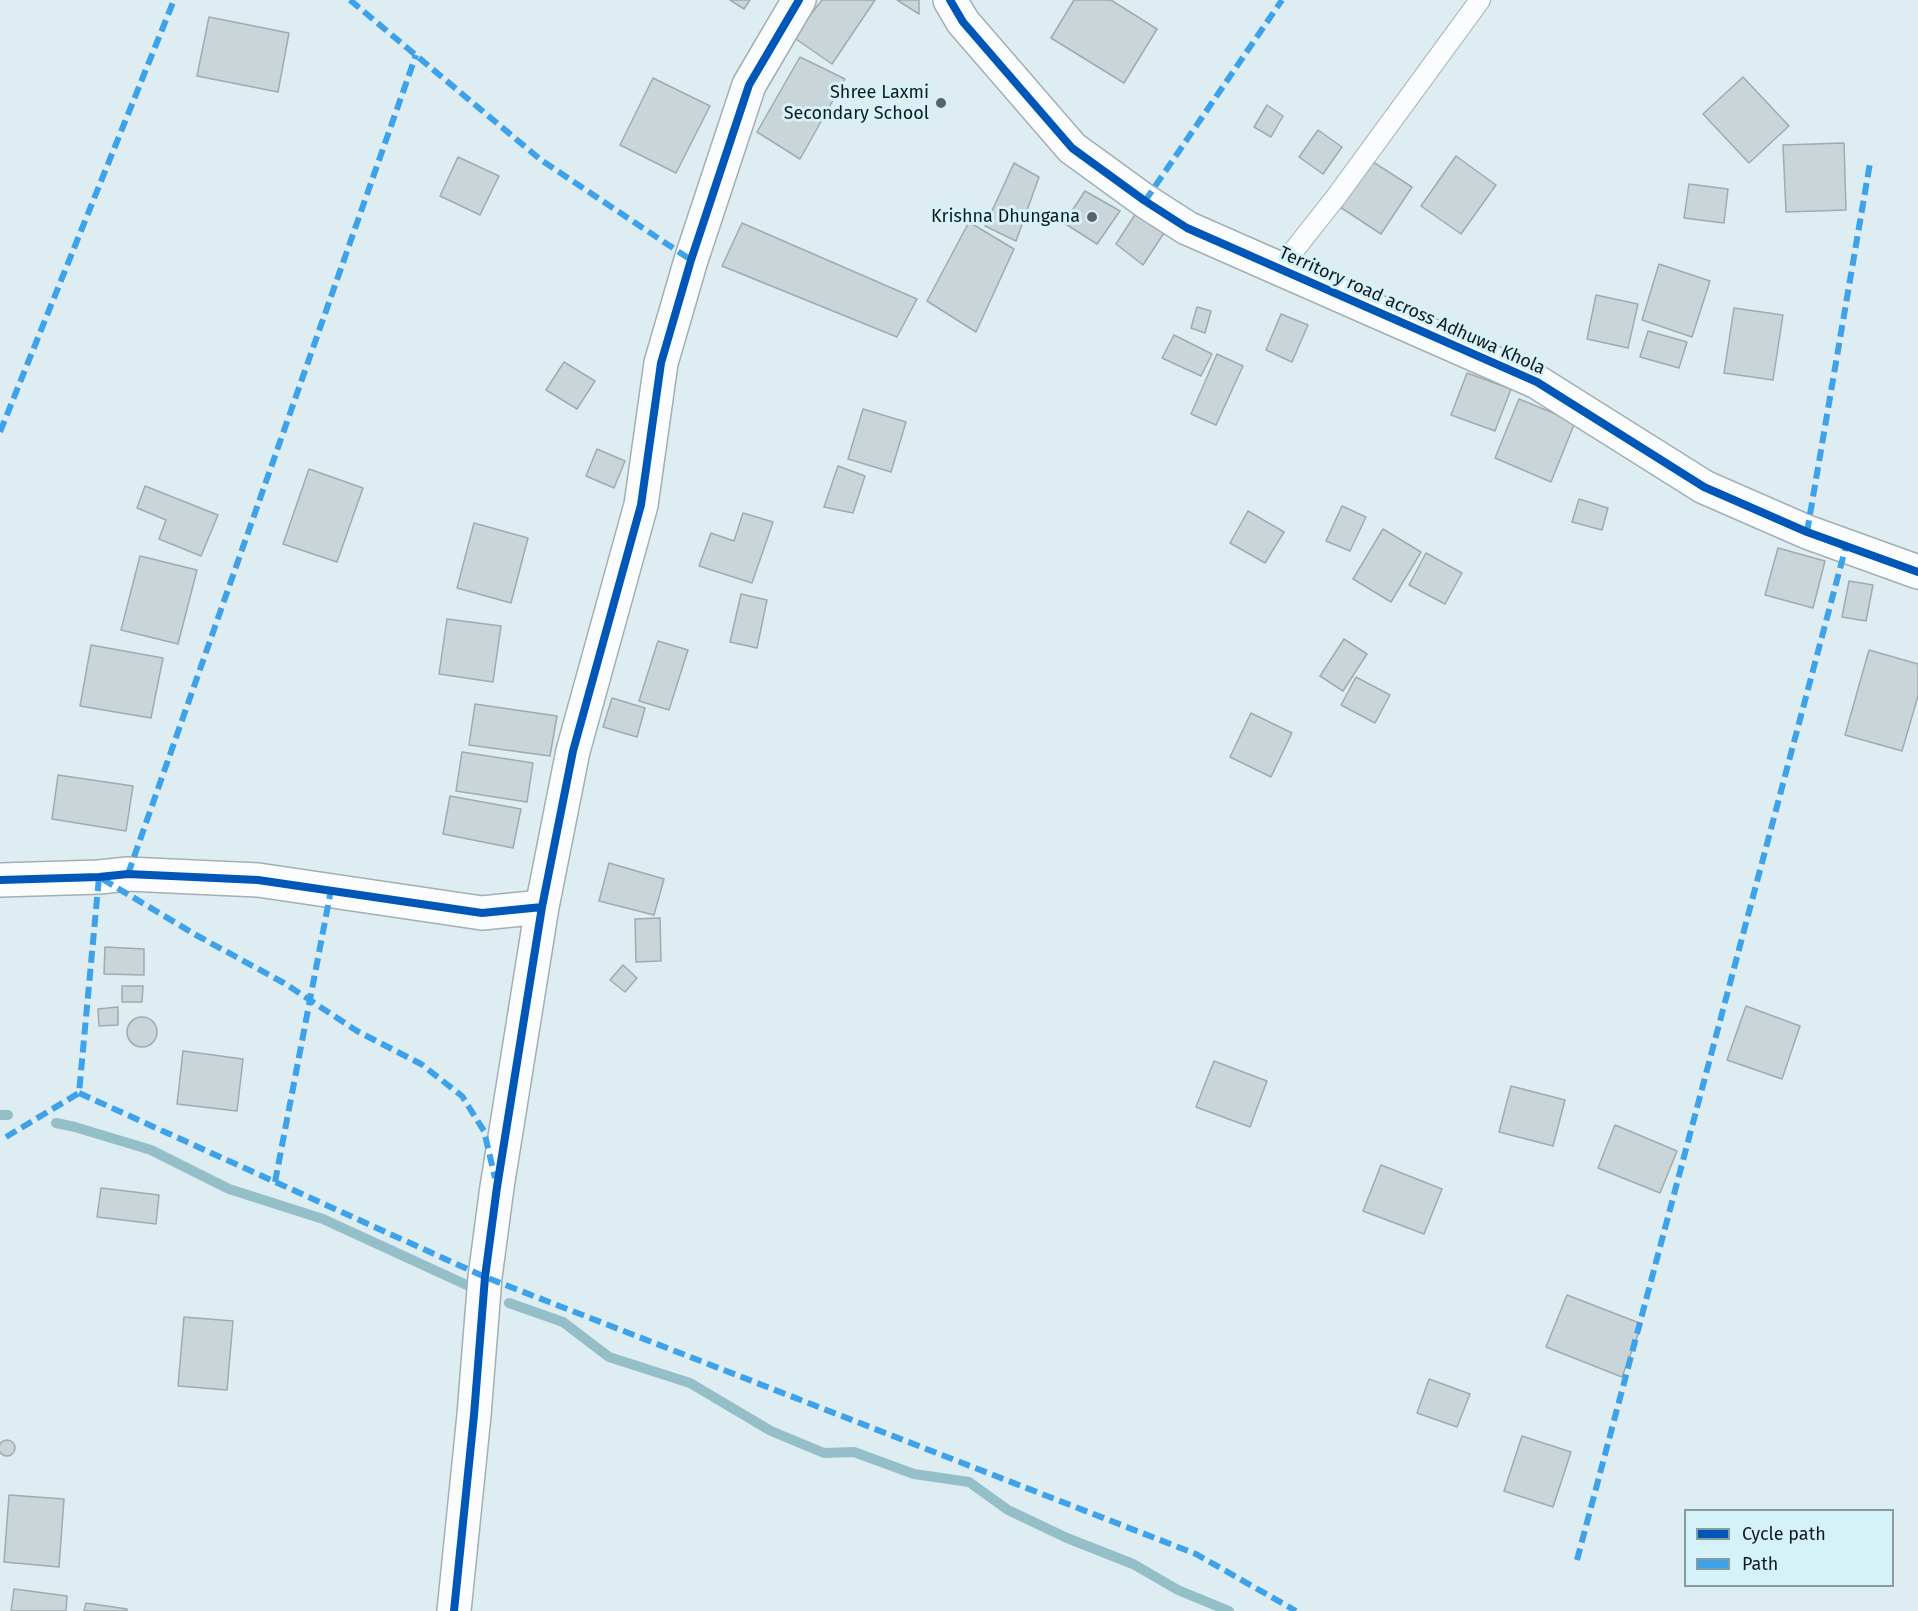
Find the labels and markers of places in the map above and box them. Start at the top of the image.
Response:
place label: Shree Laxmi Secondary School [784,82,929,124]
marker: Shree Laxmi Secondary School [934,96,948,110]
place label: Krishna Dhungana [931,206,1080,228]
marker: Krishna Dhungana [1085,210,1099,224]

